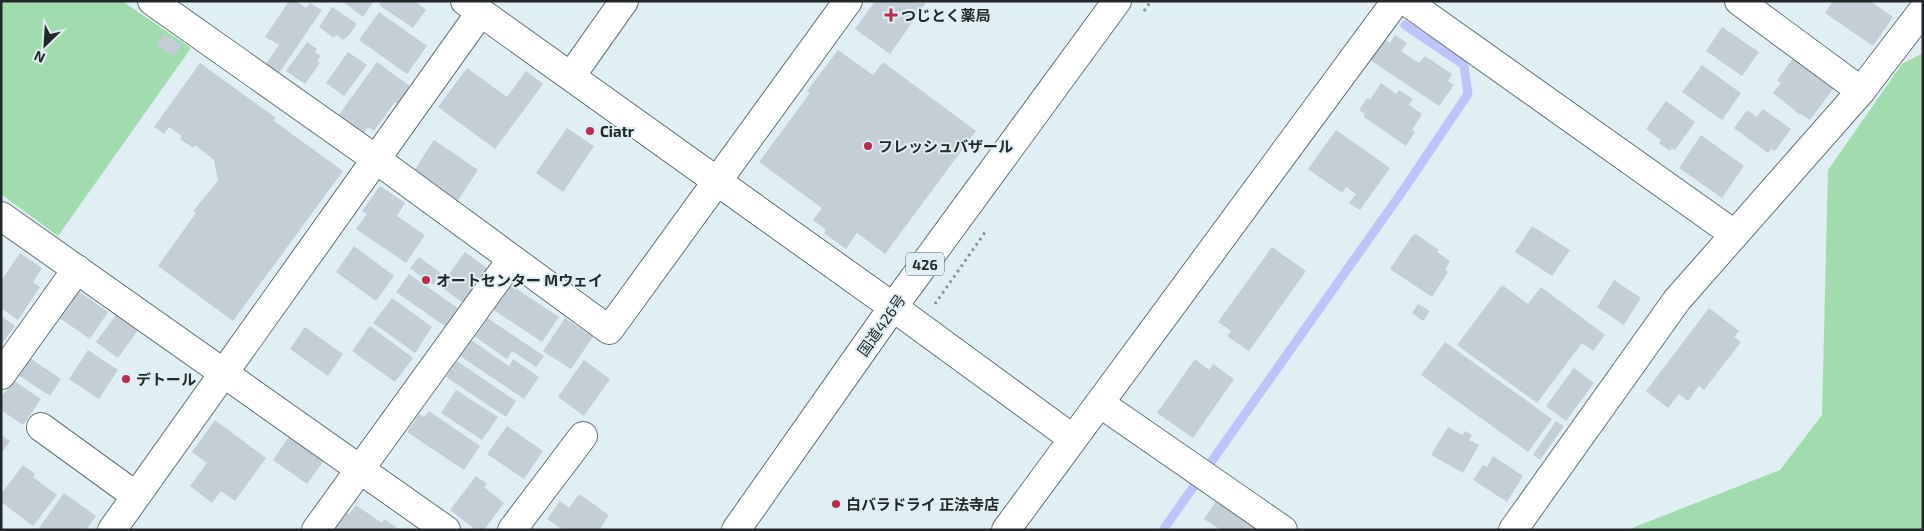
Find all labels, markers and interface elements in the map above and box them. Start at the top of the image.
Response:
place label: つじとく薬局 [901,6,991,24]
marker: つじとく薬局 [885,9,897,21]
north arrow [20,20,70,70]
text: N [31,47,47,67]
place label: Ciatr [600,122,635,140]
marker: Ciatr [584,125,596,137]
place label: フレッシュバザール [878,137,1013,155]
marker: フレッシュバザール [862,140,874,152]
road number: 426 [906,252,944,276]
place label: オートセンター Mウェイ [436,271,603,289]
marker: オートセンター Mウェイ [420,274,432,286]
street label: 国道426号 [853,291,909,359]
place label: デトール [136,370,196,388]
marker: デトール [120,373,132,385]
place label: 白バラドライ 正法寺店 [846,495,999,513]
marker: 白バラドライ 正法寺店 [830,498,842,510]

